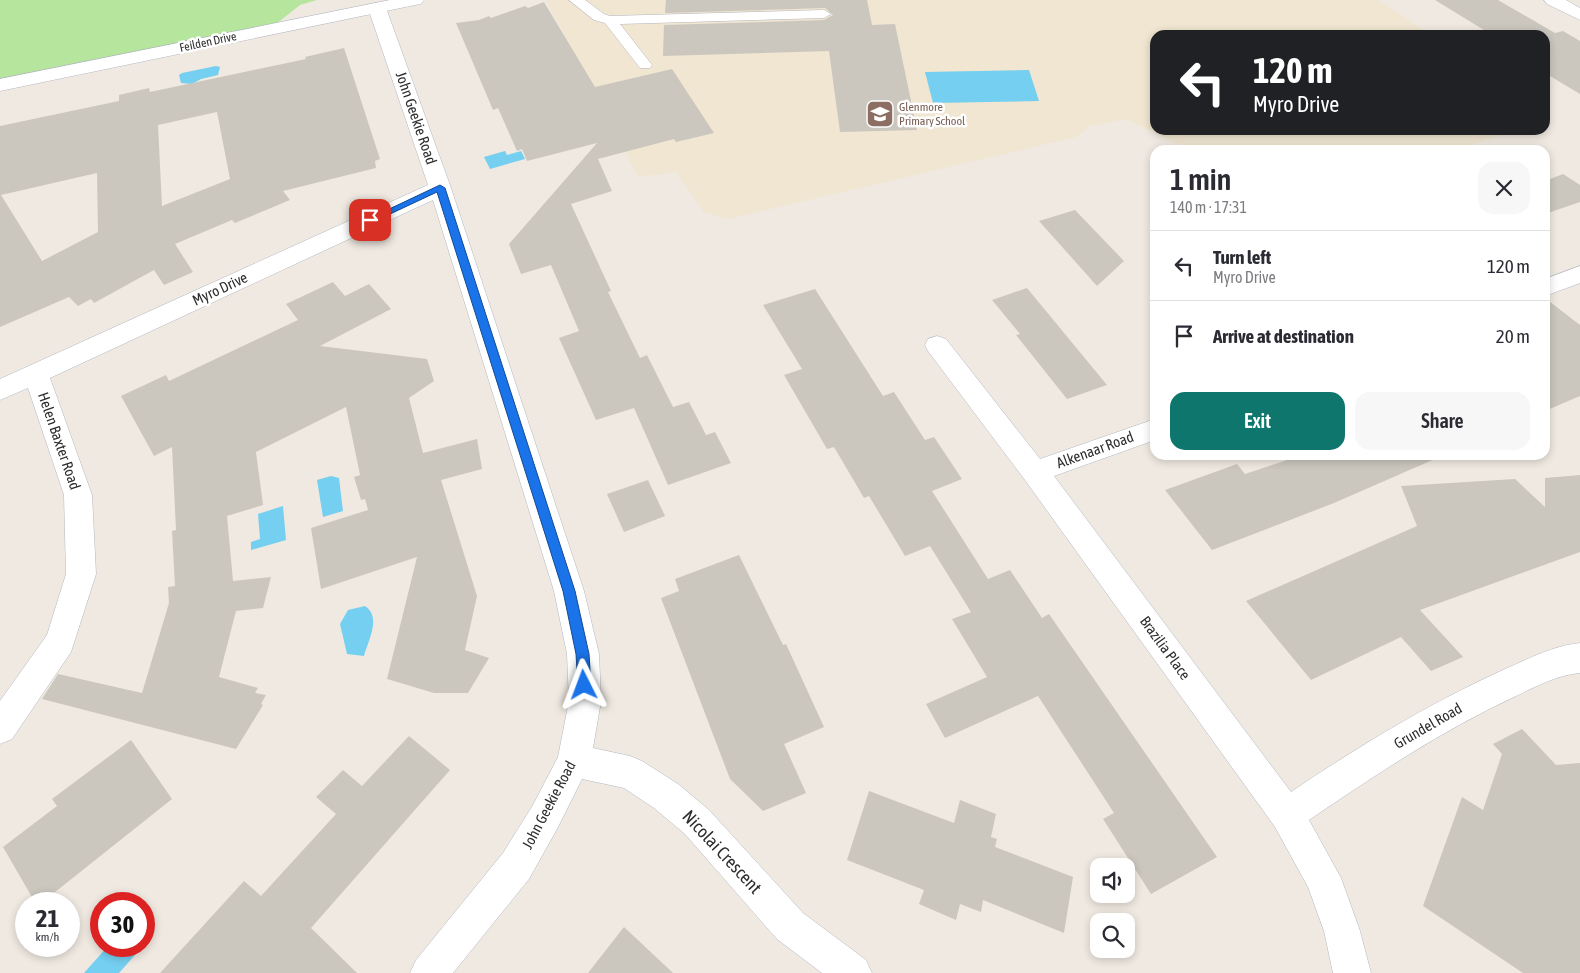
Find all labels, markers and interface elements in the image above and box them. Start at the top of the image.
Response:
street label: Feilden Drive [178,29,238,55]
icon: left [1170,50,1235,115]
text: 120 m [1253,50,1332,90]
street label: John Geekie Road [393,69,440,166]
text: Myro Drive [1253,91,1339,117]
school or university icon: Glenmore Primary School [865,99,895,129]
place label: Glenmore Primary School [899,100,966,128]
text: 1 min [1170,162,1231,196]
button: close [1478,162,1530,214]
text: 140 m · 17:31 [1170,198,1247,216]
pin [349,199,391,241]
icon: arrive [356,206,384,234]
text: Turn left [1213,246,1271,268]
icon: left [1170,252,1198,280]
text: 120 m [1487,255,1530,277]
street label: Myro Drive [190,268,250,309]
text: Myro Drive [1213,268,1276,286]
icon: arrive [1170,322,1198,350]
text: Arrive at destination [1213,325,1354,347]
text: 20 m [1496,325,1530,347]
street label: Helen Baxter Road [35,390,84,492]
button: Exit [1170,392,1345,450]
button: Share [1355,392,1530,450]
street label: Alkenaar Road [1054,428,1136,471]
street label: Brazilia Place [1137,613,1194,683]
position arrow [557,658,609,710]
street label: Grundel Road [1391,699,1465,752]
street label: John Geekie Road [518,758,579,852]
street label: Nicolai Crescent [678,806,766,898]
map controls [1090,858,1135,958]
button: sound [1090,858,1135,903]
speed limit sign: 30 [90,892,155,957]
text: 21 [36,904,59,932]
button: search [1090,913,1135,958]
text: km/h [36,930,59,944]

